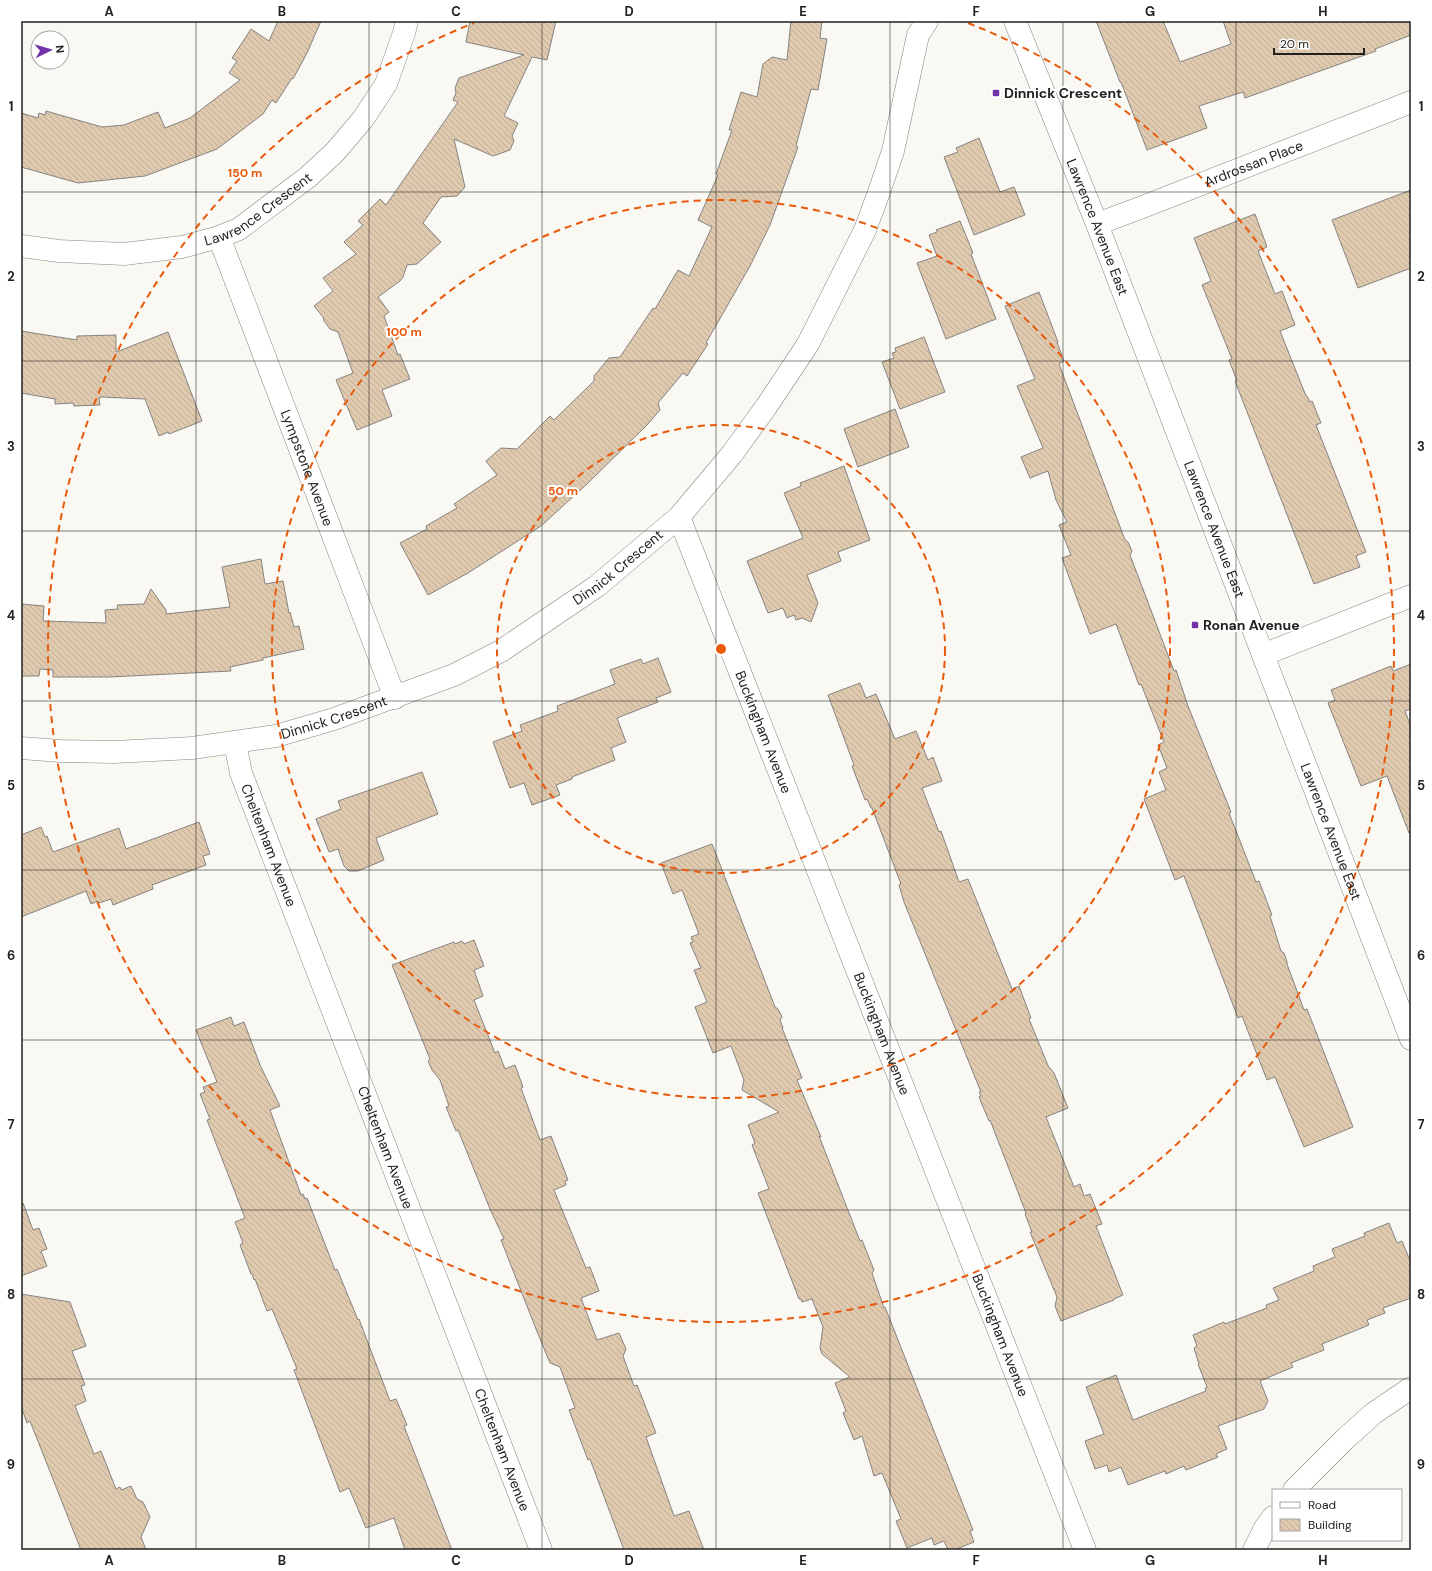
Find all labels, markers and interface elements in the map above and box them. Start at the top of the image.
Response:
text: A [104,3,114,20]
text: B [278,3,286,20]
text: C [451,3,461,20]
text: D [624,3,634,20]
text: E [799,3,807,20]
text: F [972,3,980,20]
text: G [1145,3,1155,20]
text: H [1318,3,1328,20]
north arrow [30,30,70,70]
scale bar [1274,30,1364,56]
text: 20 m [1280,36,1309,52]
text: N [53,45,67,54]
place label: Dinnick Crescent [1004,84,1122,102]
marker: Dinnick Crescent [991,88,1001,98]
text: 1 [9,98,13,115]
text: 1 [1419,98,1423,115]
street label: Ardrossan Place [1202,136,1306,191]
street label: Lawrence Avenue East [1063,156,1133,298]
text: 150 m [228,165,262,181]
street label: Lawrence Crescent [202,168,316,250]
text: 2 [7,268,15,285]
text: 2 [1417,268,1425,285]
text: 100 m [386,324,422,340]
street label: Lympstone Avenue [277,407,338,529]
text: 3 [7,438,15,455]
text: 3 [1417,438,1425,455]
street label: Lawrence Avenue East [1180,458,1249,600]
text: 50 m [548,483,578,499]
street label: Dinnick Crescent [569,525,667,609]
text: 4 [7,607,15,624]
text: 4 [1417,607,1425,624]
place label: Ronan Avenue [1203,616,1300,634]
marker: Ronan Avenue [1190,620,1200,630]
centre of rings [714,642,728,656]
street label: Buckingham Avenue [731,668,796,796]
street label: Dinnick Crescent [279,691,390,743]
street label: Lawrence Avenue East [1297,760,1366,903]
text: 5 [7,777,15,794]
text: 5 [1417,777,1425,794]
street label: Cheltenham Avenue [237,781,301,909]
text: 6 [7,947,15,964]
text: 6 [1417,947,1425,964]
street label: Buckingham Avenue [850,970,914,1098]
street label: Cheltenham Avenue [354,1084,417,1211]
text: 7 [8,1116,15,1133]
text: 7 [1418,1116,1425,1133]
street label: Buckingham Avenue [968,1271,1033,1399]
text: 8 [7,1286,15,1303]
text: 8 [1417,1286,1425,1303]
street label: Cheltenham Avenue [470,1386,534,1514]
text: 9 [7,1456,15,1473]
text: 9 [1417,1456,1425,1473]
legend [1272,1489,1402,1541]
text: Road [1308,1497,1336,1513]
text: Building [1308,1517,1352,1533]
text: A [104,1552,114,1569]
text: B [278,1552,286,1569]
text: C [451,1552,461,1569]
text: D [624,1552,634,1569]
text: E [799,1552,807,1569]
text: F [972,1552,980,1569]
text: G [1145,1552,1155,1569]
text: H [1318,1552,1328,1569]

